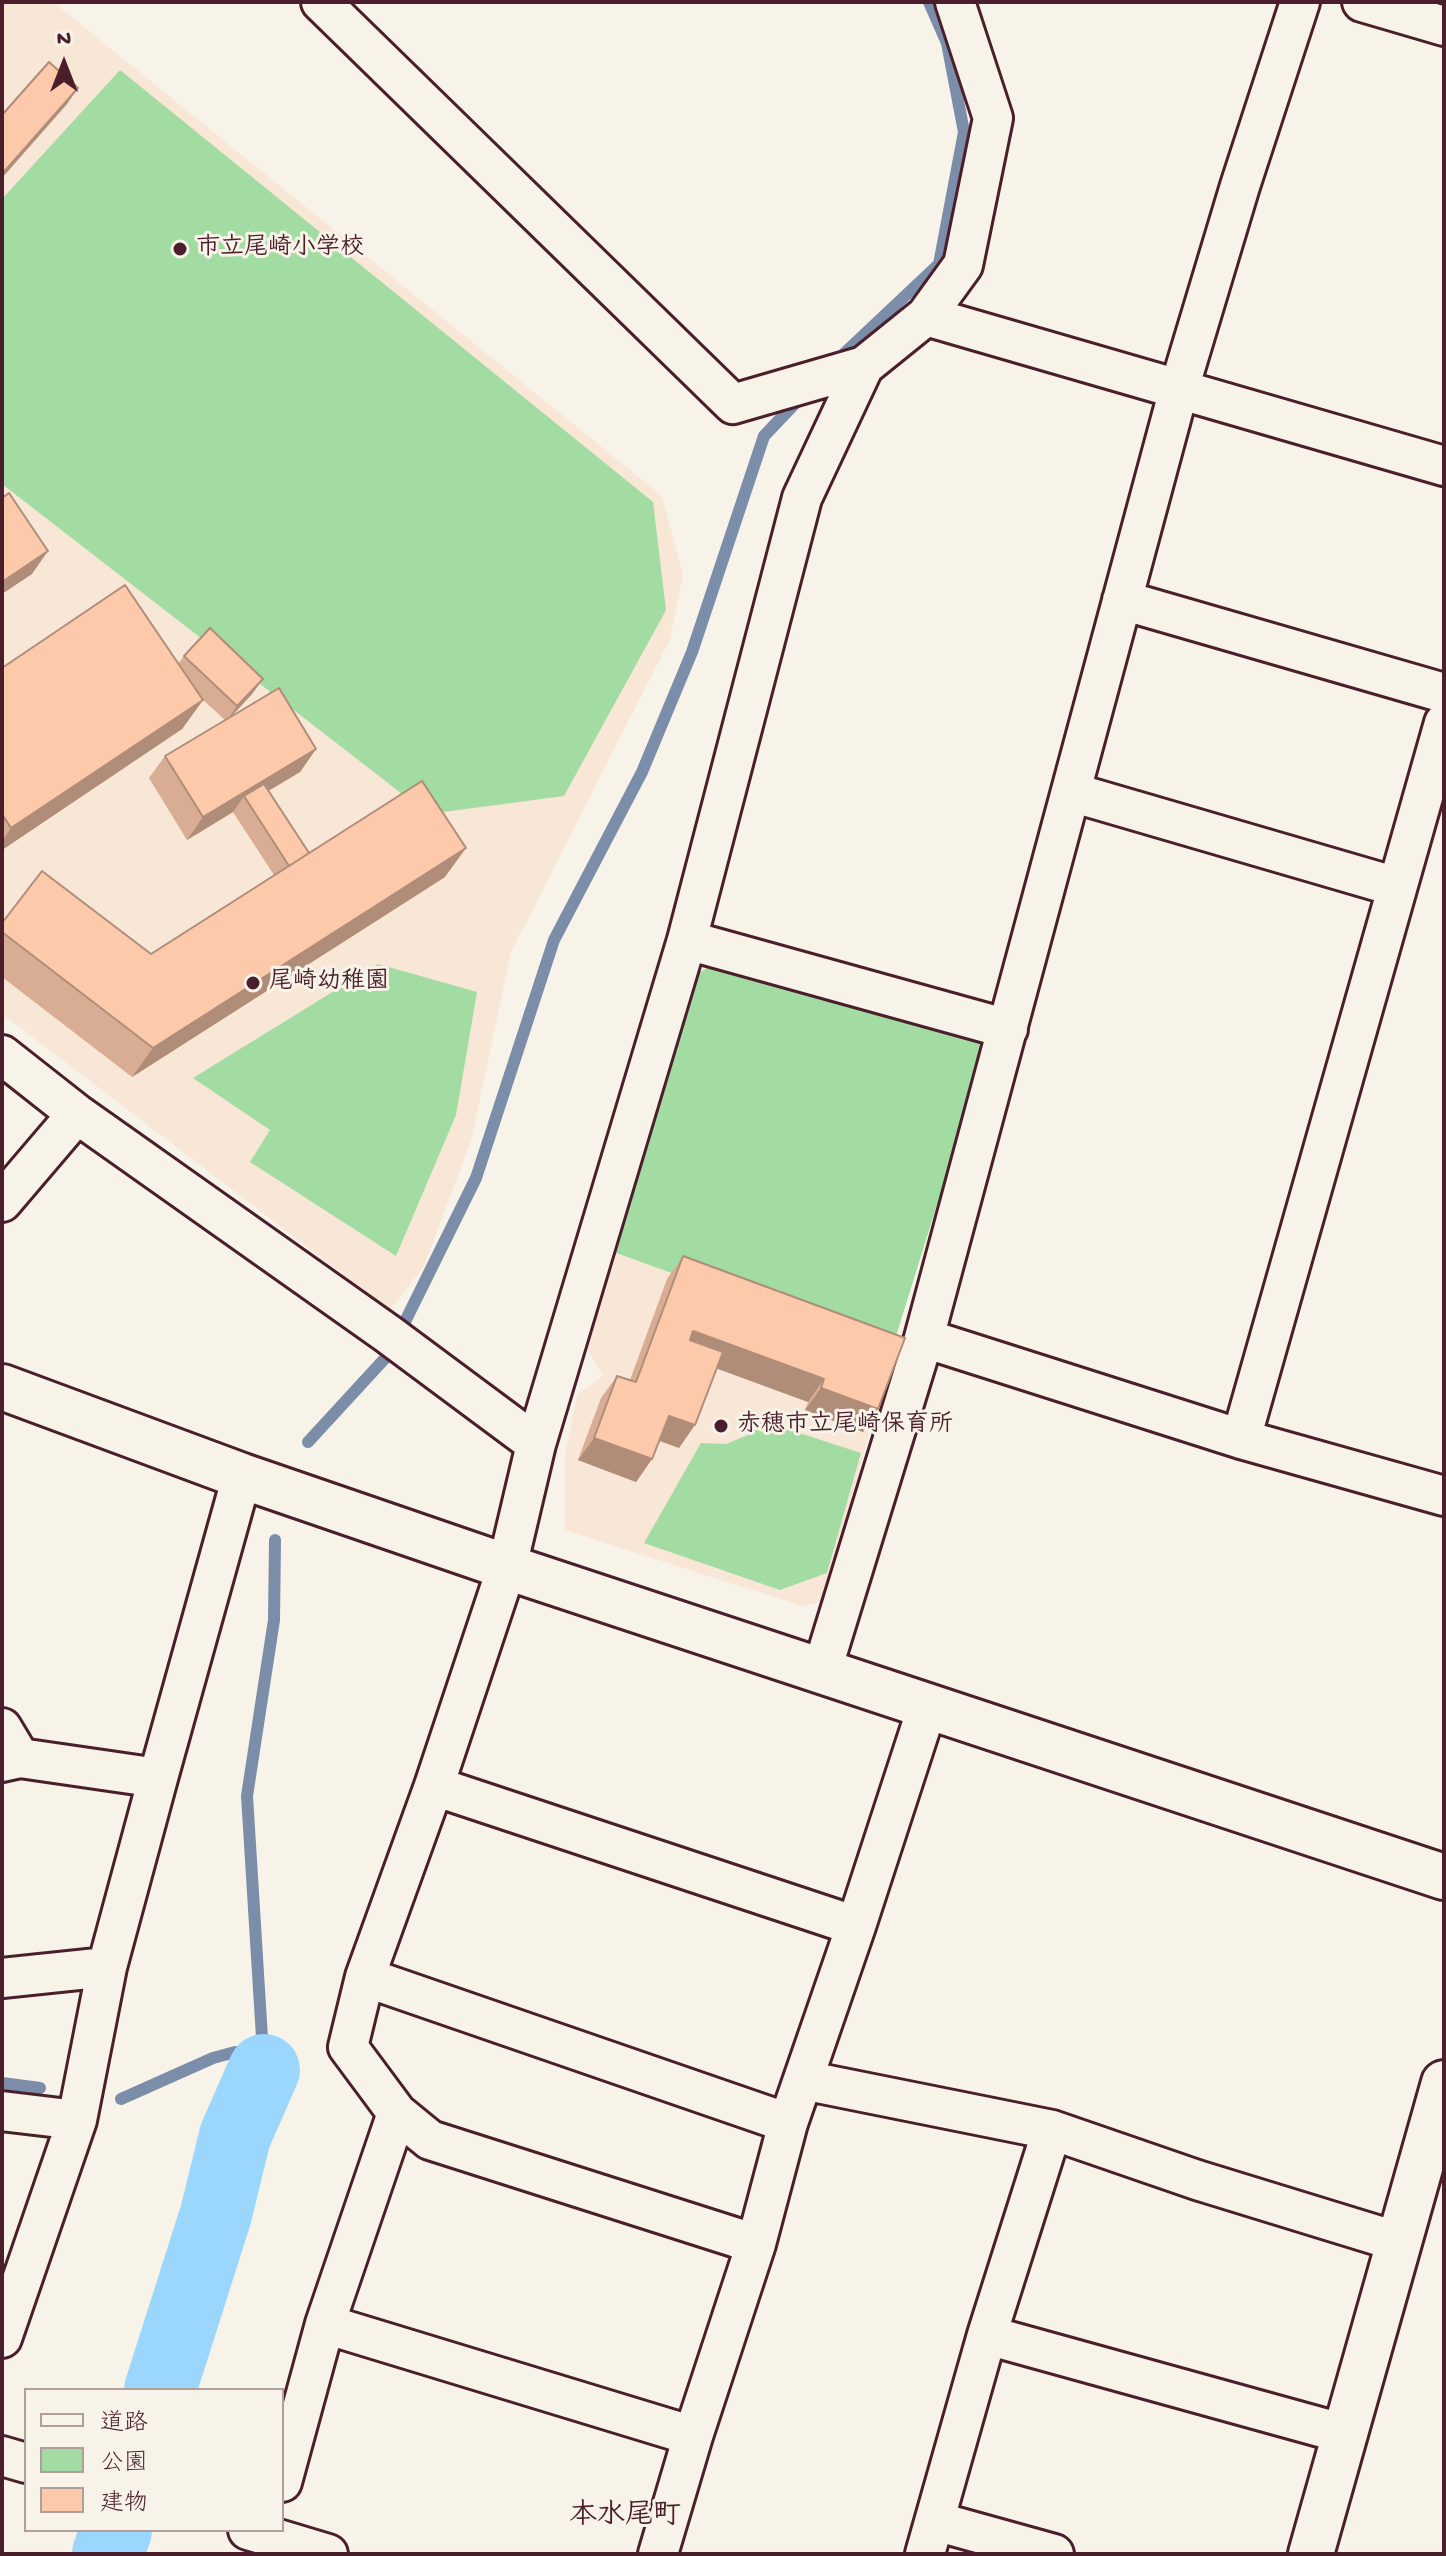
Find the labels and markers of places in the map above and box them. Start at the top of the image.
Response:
place label: 市立尾崎小学校 [196,235,364,263]
marker: 市立尾崎小学校 [171,240,189,258]
place label: 尾崎幼稚園 [269,969,389,997]
marker: 尾崎幼稚園 [244,974,262,992]
place label: 赤穂市立尾崎保育所 [737,1412,953,1440]
marker: 赤穂市立尾崎保育所 [712,1417,730,1435]

